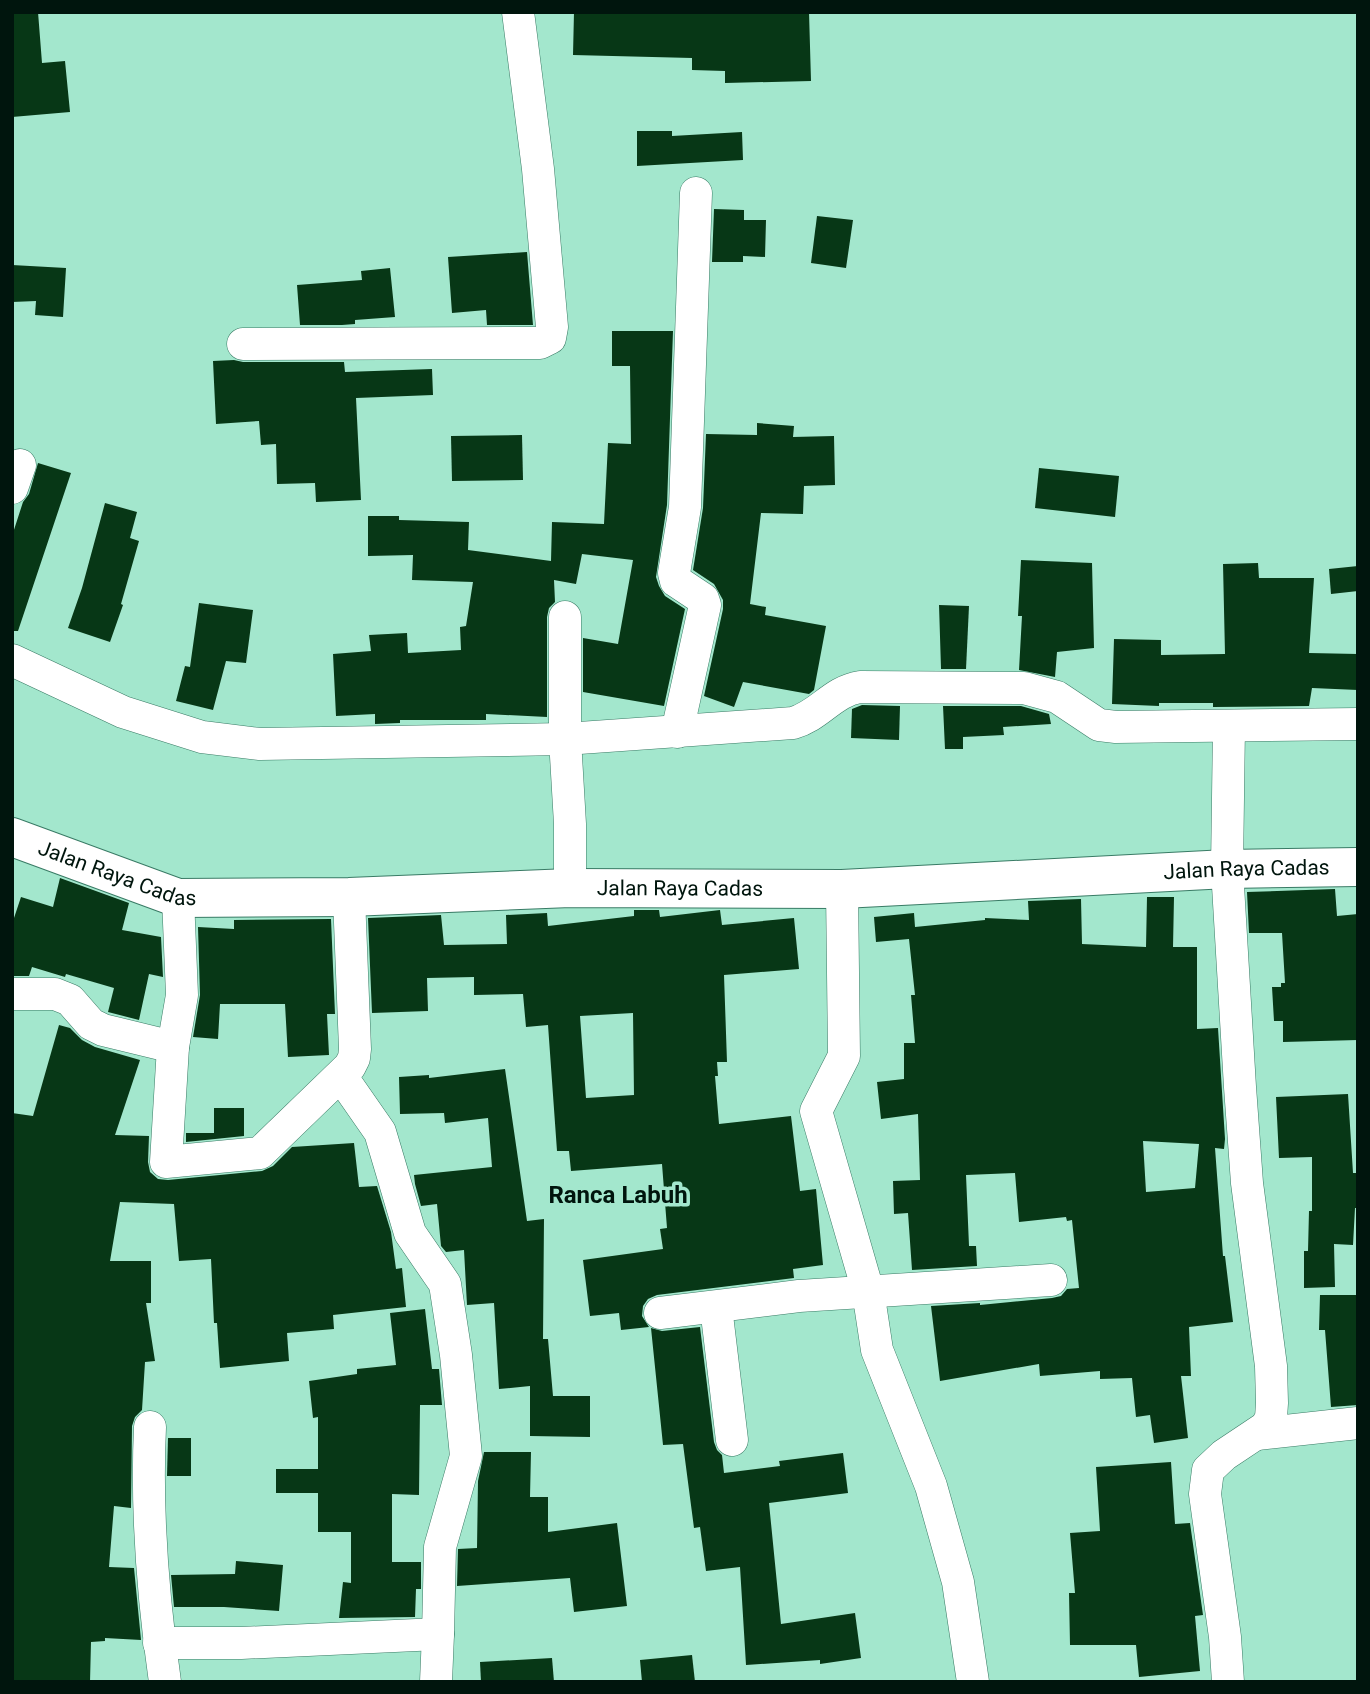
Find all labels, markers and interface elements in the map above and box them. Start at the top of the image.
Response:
street label: Jalan Raya Cadas [35,836,196,910]
street label: Jalan Raya Cadas [1163,855,1330,884]
street label: Jalan Raya Cadas [597,876,763,901]
district label: Ranca Labuh [548,1181,688,1209]

